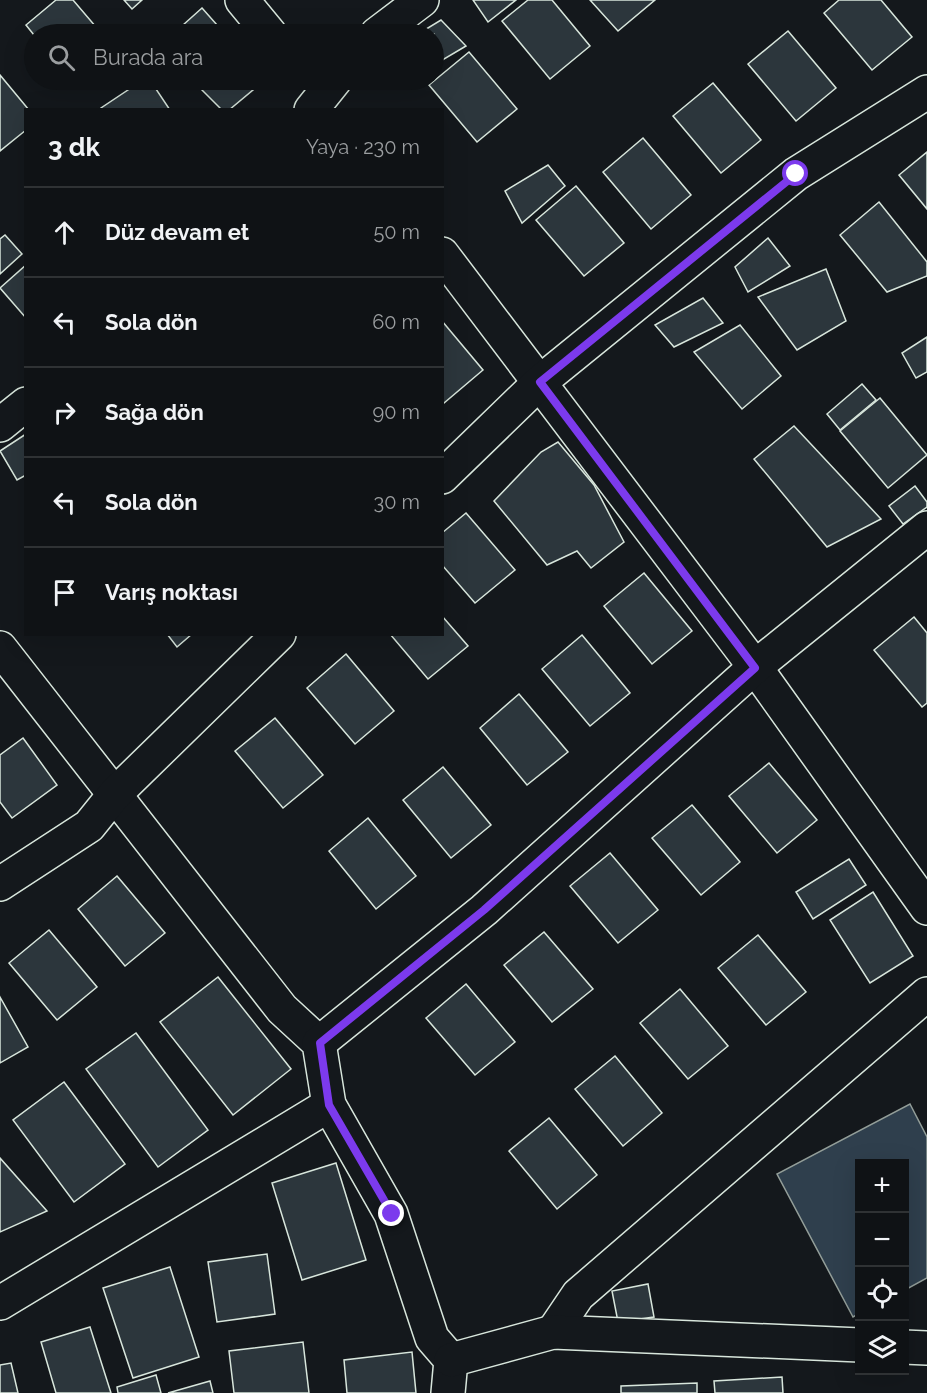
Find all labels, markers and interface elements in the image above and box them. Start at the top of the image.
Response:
search box [24,24,444,90]
icon: search [45,41,78,74]
text: Burada ara [93,44,203,70]
text: 3 dk [48,132,100,162]
text: Yaya · 230 m [306,135,420,159]
route start [782,160,808,186]
icon: ahead [48,216,81,249]
text: Düz devam et [105,219,249,245]
text: 50 m [373,220,420,244]
icon: left [48,306,81,339]
text: Sola dön [105,309,198,335]
text: 60 m [372,310,420,334]
icon: right [48,396,81,429]
text: Sağa dön [105,399,204,425]
text: 90 m [373,400,420,424]
icon: left [48,486,81,519]
text: Sola dön [105,489,198,515]
text: 30 m [374,490,420,514]
icon: arrive [48,576,81,609]
text: Varış noktası [105,579,238,605]
map controls [855,1159,909,1375]
button: + [855,1159,909,1213]
route end [378,1200,404,1226]
button: − [855,1213,909,1267]
button: locate [855,1267,909,1321]
button: layers [855,1321,909,1375]

